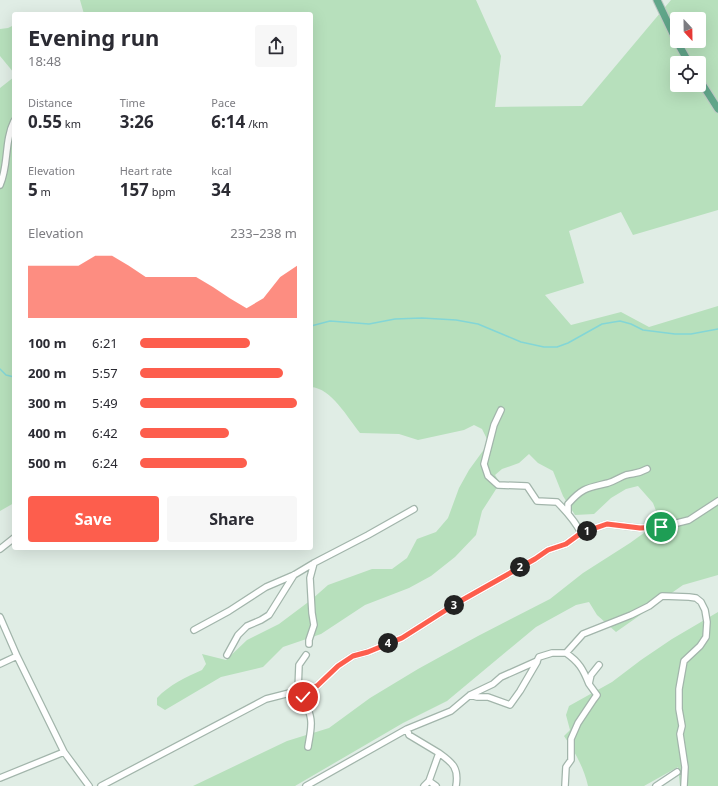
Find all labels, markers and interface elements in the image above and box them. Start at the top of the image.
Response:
north arrow [670,12,706,48]
map controls [670,12,706,92]
text: Evening run [28,22,159,52]
button: share [255,25,297,67]
text: 18:48 [28,52,61,70]
button: locate [670,56,706,92]
text: Distance [28,95,73,110]
text: Time [120,95,145,110]
text: Pace [211,95,236,110]
text: 0.55 [28,110,62,133]
text: 3:26 [120,110,154,133]
text: 6:14 [211,110,245,133]
text: km [62,116,81,131]
text: /km [245,116,268,131]
text: Elevation [28,163,75,178]
text: Heart rate [120,163,172,178]
text: kcal [211,163,232,178]
text: 5 [28,178,38,201]
text: 157 [120,178,149,201]
text: 34 [211,178,231,201]
text: m [38,184,51,199]
text: bpm [149,184,176,199]
text: Elevation [28,224,84,242]
text: 233–238 m [230,224,297,242]
text: 100 m [28,334,66,352]
text: 6:21 [92,334,118,352]
text: 200 m [28,364,66,382]
text: 5:57 [92,364,118,382]
text: 300 m [28,394,66,412]
text: 5:49 [92,394,118,412]
text: 400 m [28,424,66,442]
text: 6:42 [92,424,118,442]
text: 500 m [28,454,66,472]
text: 6:24 [92,454,118,472]
button: Save [28,496,159,542]
button: Share [167,496,297,542]
pin [644,510,678,544]
icon: arrive [650,516,672,538]
pin: 1 [577,521,597,541]
text: 1 [584,523,590,538]
pin: 2 [510,557,530,577]
text: 2 [517,559,523,574]
pin: 3 [444,595,464,615]
text: 3 [451,597,457,612]
pin: 4 [378,633,398,653]
text: 4 [385,635,391,650]
pin [286,680,320,714]
icon: check [292,686,314,708]

